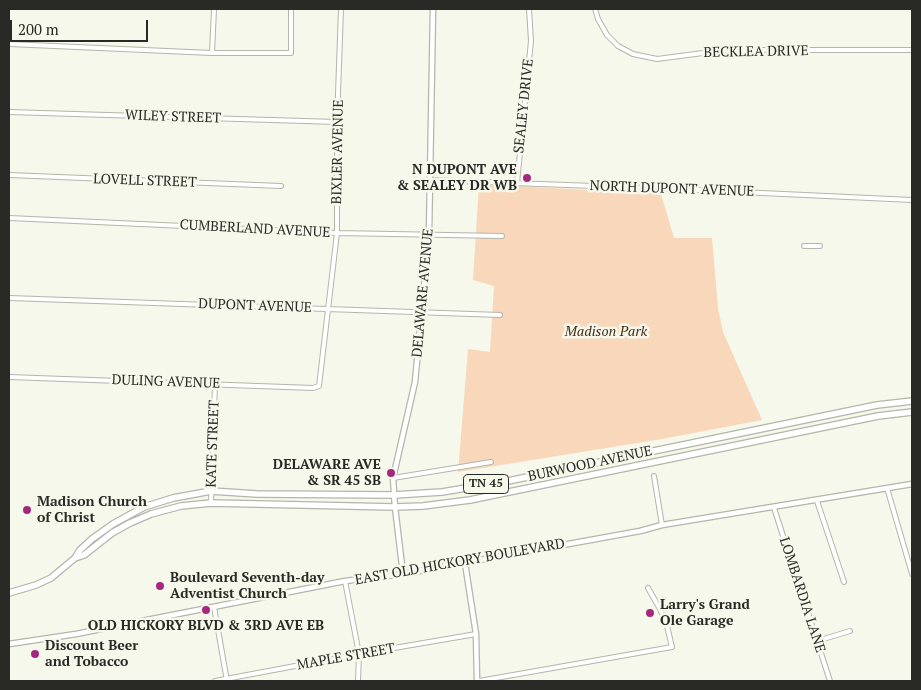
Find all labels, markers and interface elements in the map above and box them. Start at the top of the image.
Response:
scale bar [12,10,150,42]
text: 200 m [18,19,59,39]
street label: BECKLEA DRIVE [703,43,809,61]
street label: SEALEY DRIVE [511,58,537,154]
street label: BIXLER AVENUE [329,100,347,204]
street label: WILEY STREET [125,107,221,127]
place label: N DUPONT AVE & SEALEY DR WB [397,162,517,194]
street label: LOVELL STREET [93,171,197,191]
marker: N DUPONT AVE & SEALEY DR WB [521,172,533,184]
street label: NORTH DUPONT AVENUE [589,178,755,200]
street label: CUMBERLAND AVENUE [179,217,331,241]
street label: DELAWARE AVENUE [409,228,437,358]
street label: DUPONT AVENUE [198,296,312,316]
park label: Madison Park [565,324,647,340]
street label: DULING AVENUE [111,372,221,392]
street label: KATE STREET [203,400,223,488]
street label: BURWOOD AVENUE [526,443,654,485]
place label: DELAWARE AVE & SR 45 SB [273,457,381,490]
marker: DELAWARE AVE & SR 45 SB [385,467,397,479]
road number: TN 45 [464,474,508,494]
place label: Madison Church of Christ [37,494,147,526]
marker: Madison Church of Christ [21,504,33,516]
street label: EAST OLD HICKORY BOULEVARD [354,535,566,589]
street label: LOMBARDIA LANE [775,535,829,655]
place label: Boulevard Seventh-day Adventist Church [170,570,324,602]
marker: Boulevard Seventh-day Adventist Church [154,580,166,592]
place label: Larry's Grand Ole Garage [660,597,750,630]
marker: OLD HICKORY BLVD & 3RD AVE EB [200,604,212,616]
marker: Larry's Grand Ole Garage [644,607,656,619]
place label: OLD HICKORY BLVD & 3RD AVE EB [88,618,324,634]
place label: Discount Beer and Tobacco [45,638,138,670]
street label: MAPLE STREET [296,640,396,674]
marker: Discount Beer and Tobacco [29,648,41,660]

